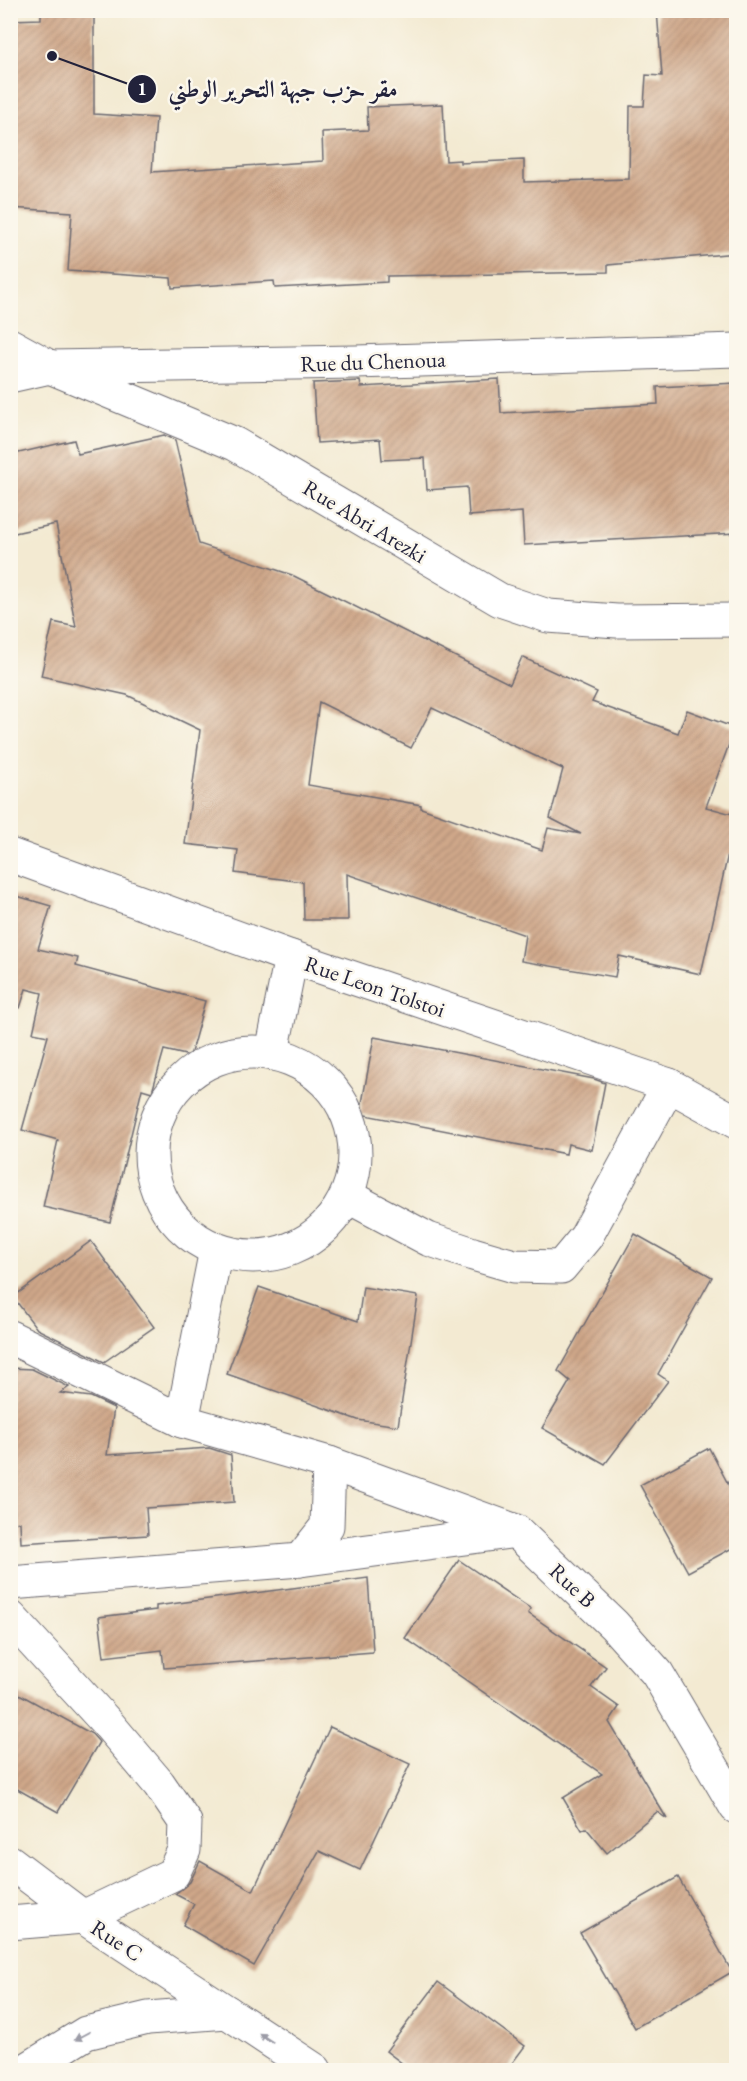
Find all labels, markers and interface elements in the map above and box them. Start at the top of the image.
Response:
callout: مقر حزب جبهة التحرير الوطني [127,68,410,110]
text: مقر حزب جبهة التحرير الوطني [169,73,397,111]
text: 1 [137,77,147,100]
street label: Rue du Chenoua [300,344,447,379]
street label: Rue Abri Arezki [298,473,432,570]
street label: Rue Leon Tolstoi [301,949,449,1024]
street label: Rue B [543,1557,602,1614]
street label: Rue C [85,1913,148,1968]
one-way arrow [73,2031,91,2041]
one-way arrow [258,2033,274,2044]

